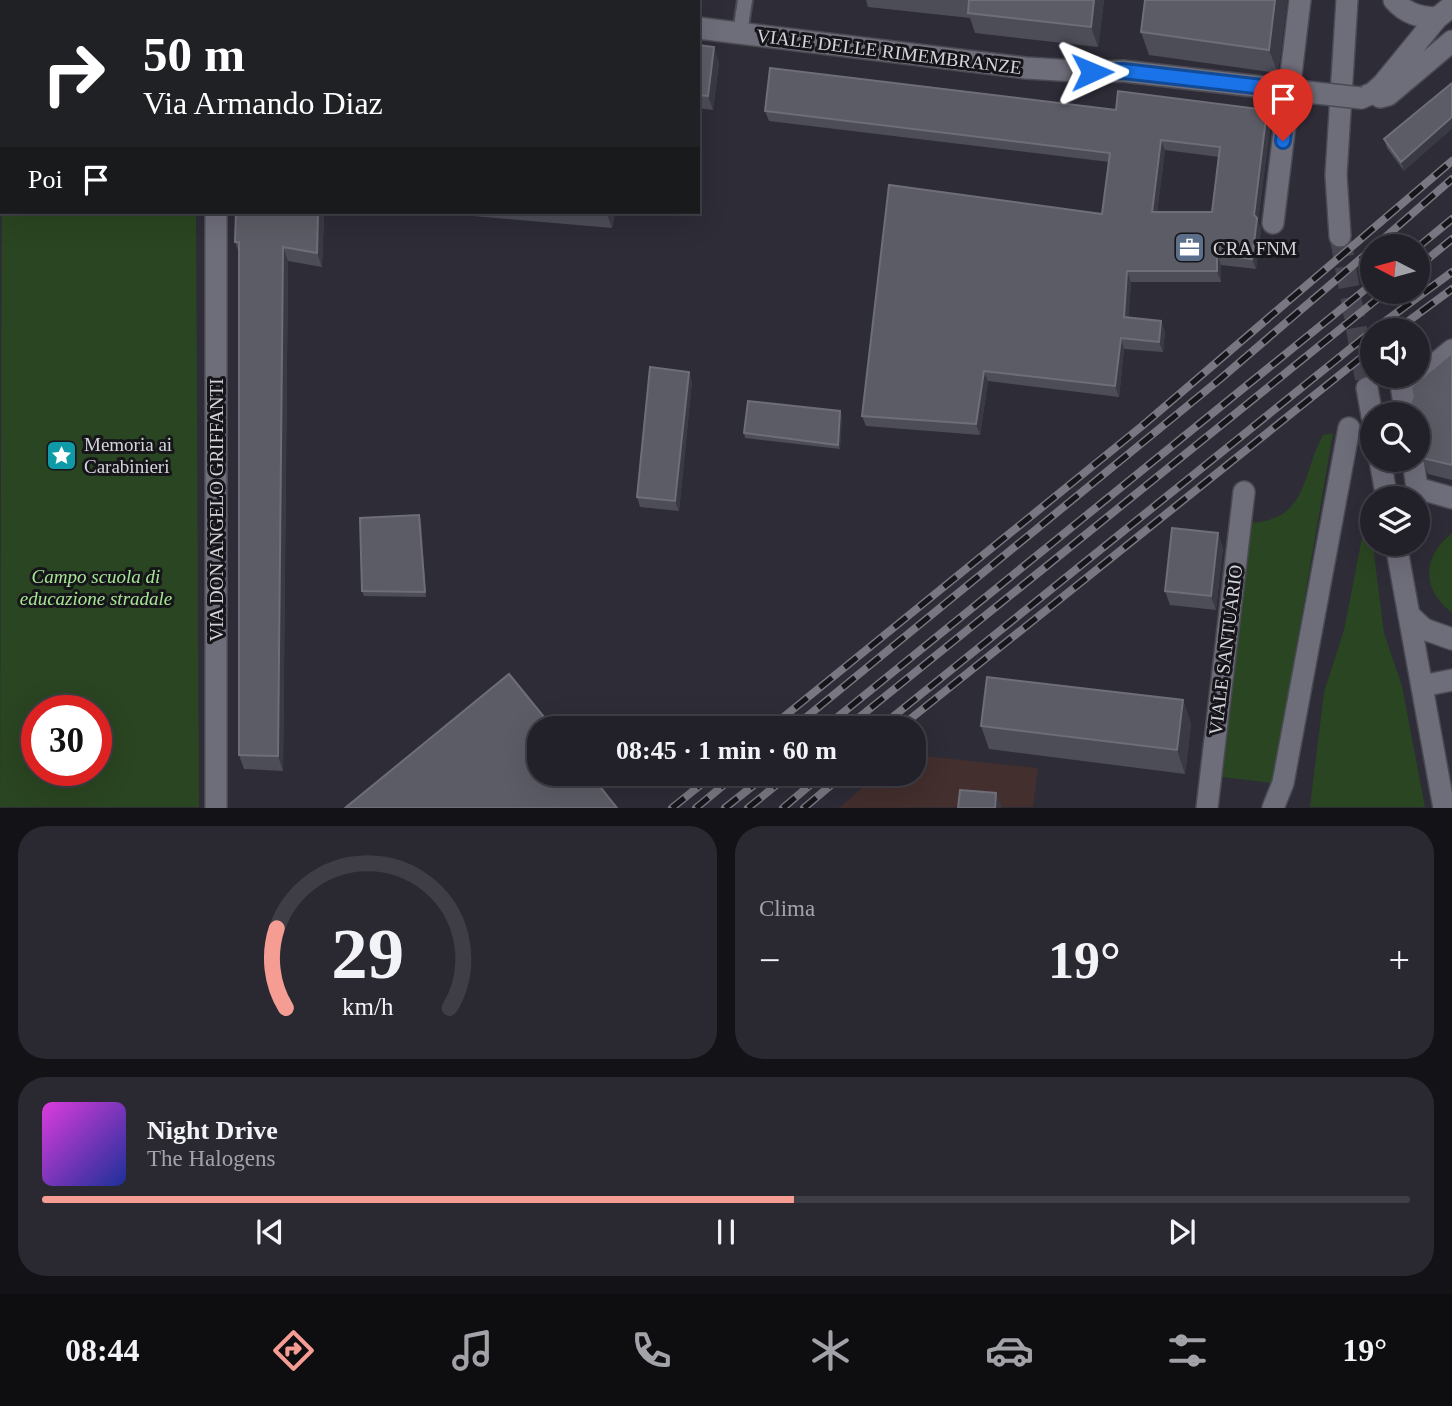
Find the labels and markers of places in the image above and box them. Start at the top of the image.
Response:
pin [1253,69,1313,141]
office icon: CRA FNM [1173,231,1207,265]
place label: CRA FNM [1213,238,1297,259]
place label: Memoria ai Carabinieri [84,434,172,477]
place icon: Memoria ai Carabinieri [44,438,78,472]

